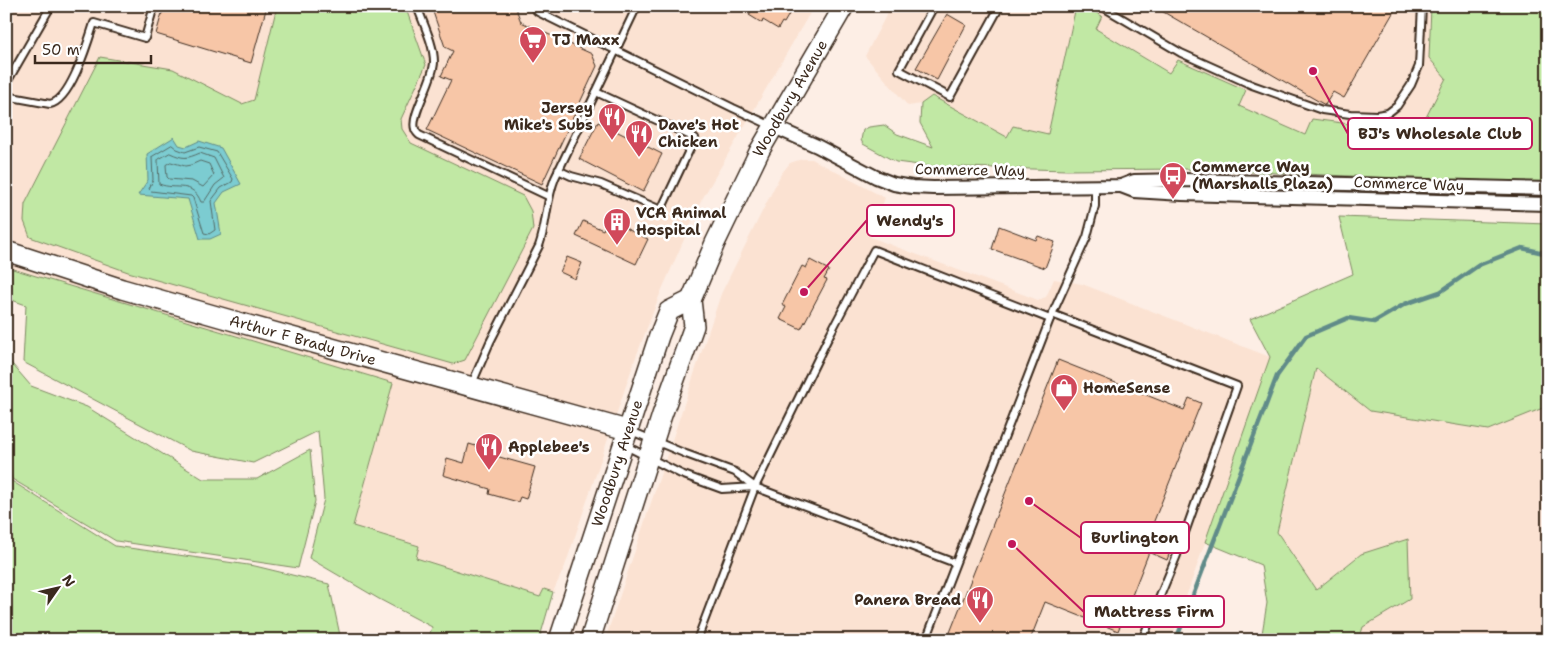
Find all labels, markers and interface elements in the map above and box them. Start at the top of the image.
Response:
supermarket icon: TJ Maxx [518,25,548,64]
place label: TJ Maxx [552,30,620,50]
scale bar [35,32,151,64]
street label: Woodbury Avenue [748,36,832,161]
text: 50 m [42,40,80,60]
place label: Jersey Mike's Subs [504,98,593,135]
restaurant icon: Jersey Mike's Subs [597,102,627,141]
place label: Dave's Hot Chicken [658,115,739,152]
callout: BJ's Wholesale Club [1348,118,1532,149]
restaurant icon: Dave's Hot Chicken [624,119,654,158]
text: BJ's Wholesale Club [1358,123,1522,144]
place label: Commerce Way (Marshalls Plaza) [1192,157,1333,194]
street label: Commerce Way [915,159,1025,181]
bus stop icon: Commerce Way (Marshalls Plaza) [1158,161,1188,200]
street label: Commerce Way [1353,172,1465,196]
place label: VCA Animal Hospital [636,203,727,240]
callout: Wendy's [867,205,954,236]
building icon: VCA Animal Hospital [602,207,632,246]
text: Wendy's [876,210,944,231]
street label: Arthur F Brady Drive [227,310,378,370]
shop icon: HomeSense [1049,373,1079,412]
place label: HomeSense [1083,378,1170,398]
street label: Woodbury Avenue [587,397,647,529]
restaurant icon: Applebee's [474,432,504,471]
place label: Applebee's [508,437,590,457]
callout: Burlington [1081,522,1189,553]
text: Burlington [1091,527,1179,548]
north arrow [32,564,82,614]
text: N [58,571,79,590]
restaurant icon: Panera Bread [965,585,995,624]
place label: Panera Bread [854,590,961,610]
callout: Mattress Firm [1084,596,1224,627]
text: Mattress Firm [1094,601,1214,622]

